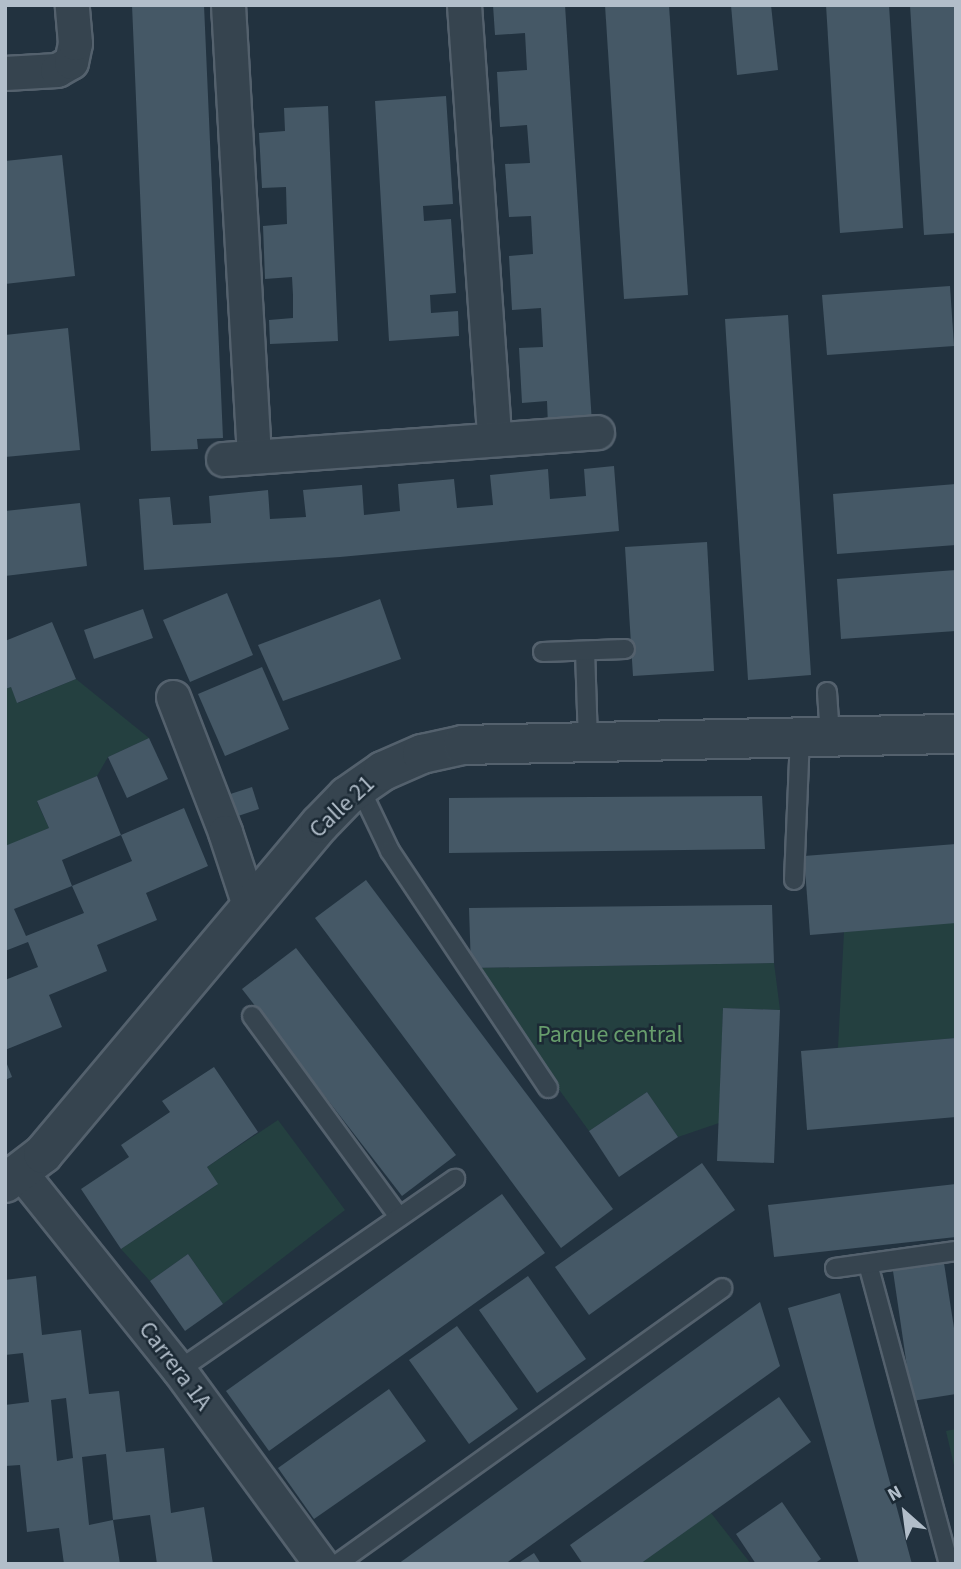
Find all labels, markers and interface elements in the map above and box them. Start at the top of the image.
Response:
street label: Calle 21 [303,770,381,844]
park label: Parque central [537,1021,683,1049]
street label: Carrera 1A [132,1316,218,1416]
north arrow [870,1478,940,1548]
text: N [883,1479,907,1509]

